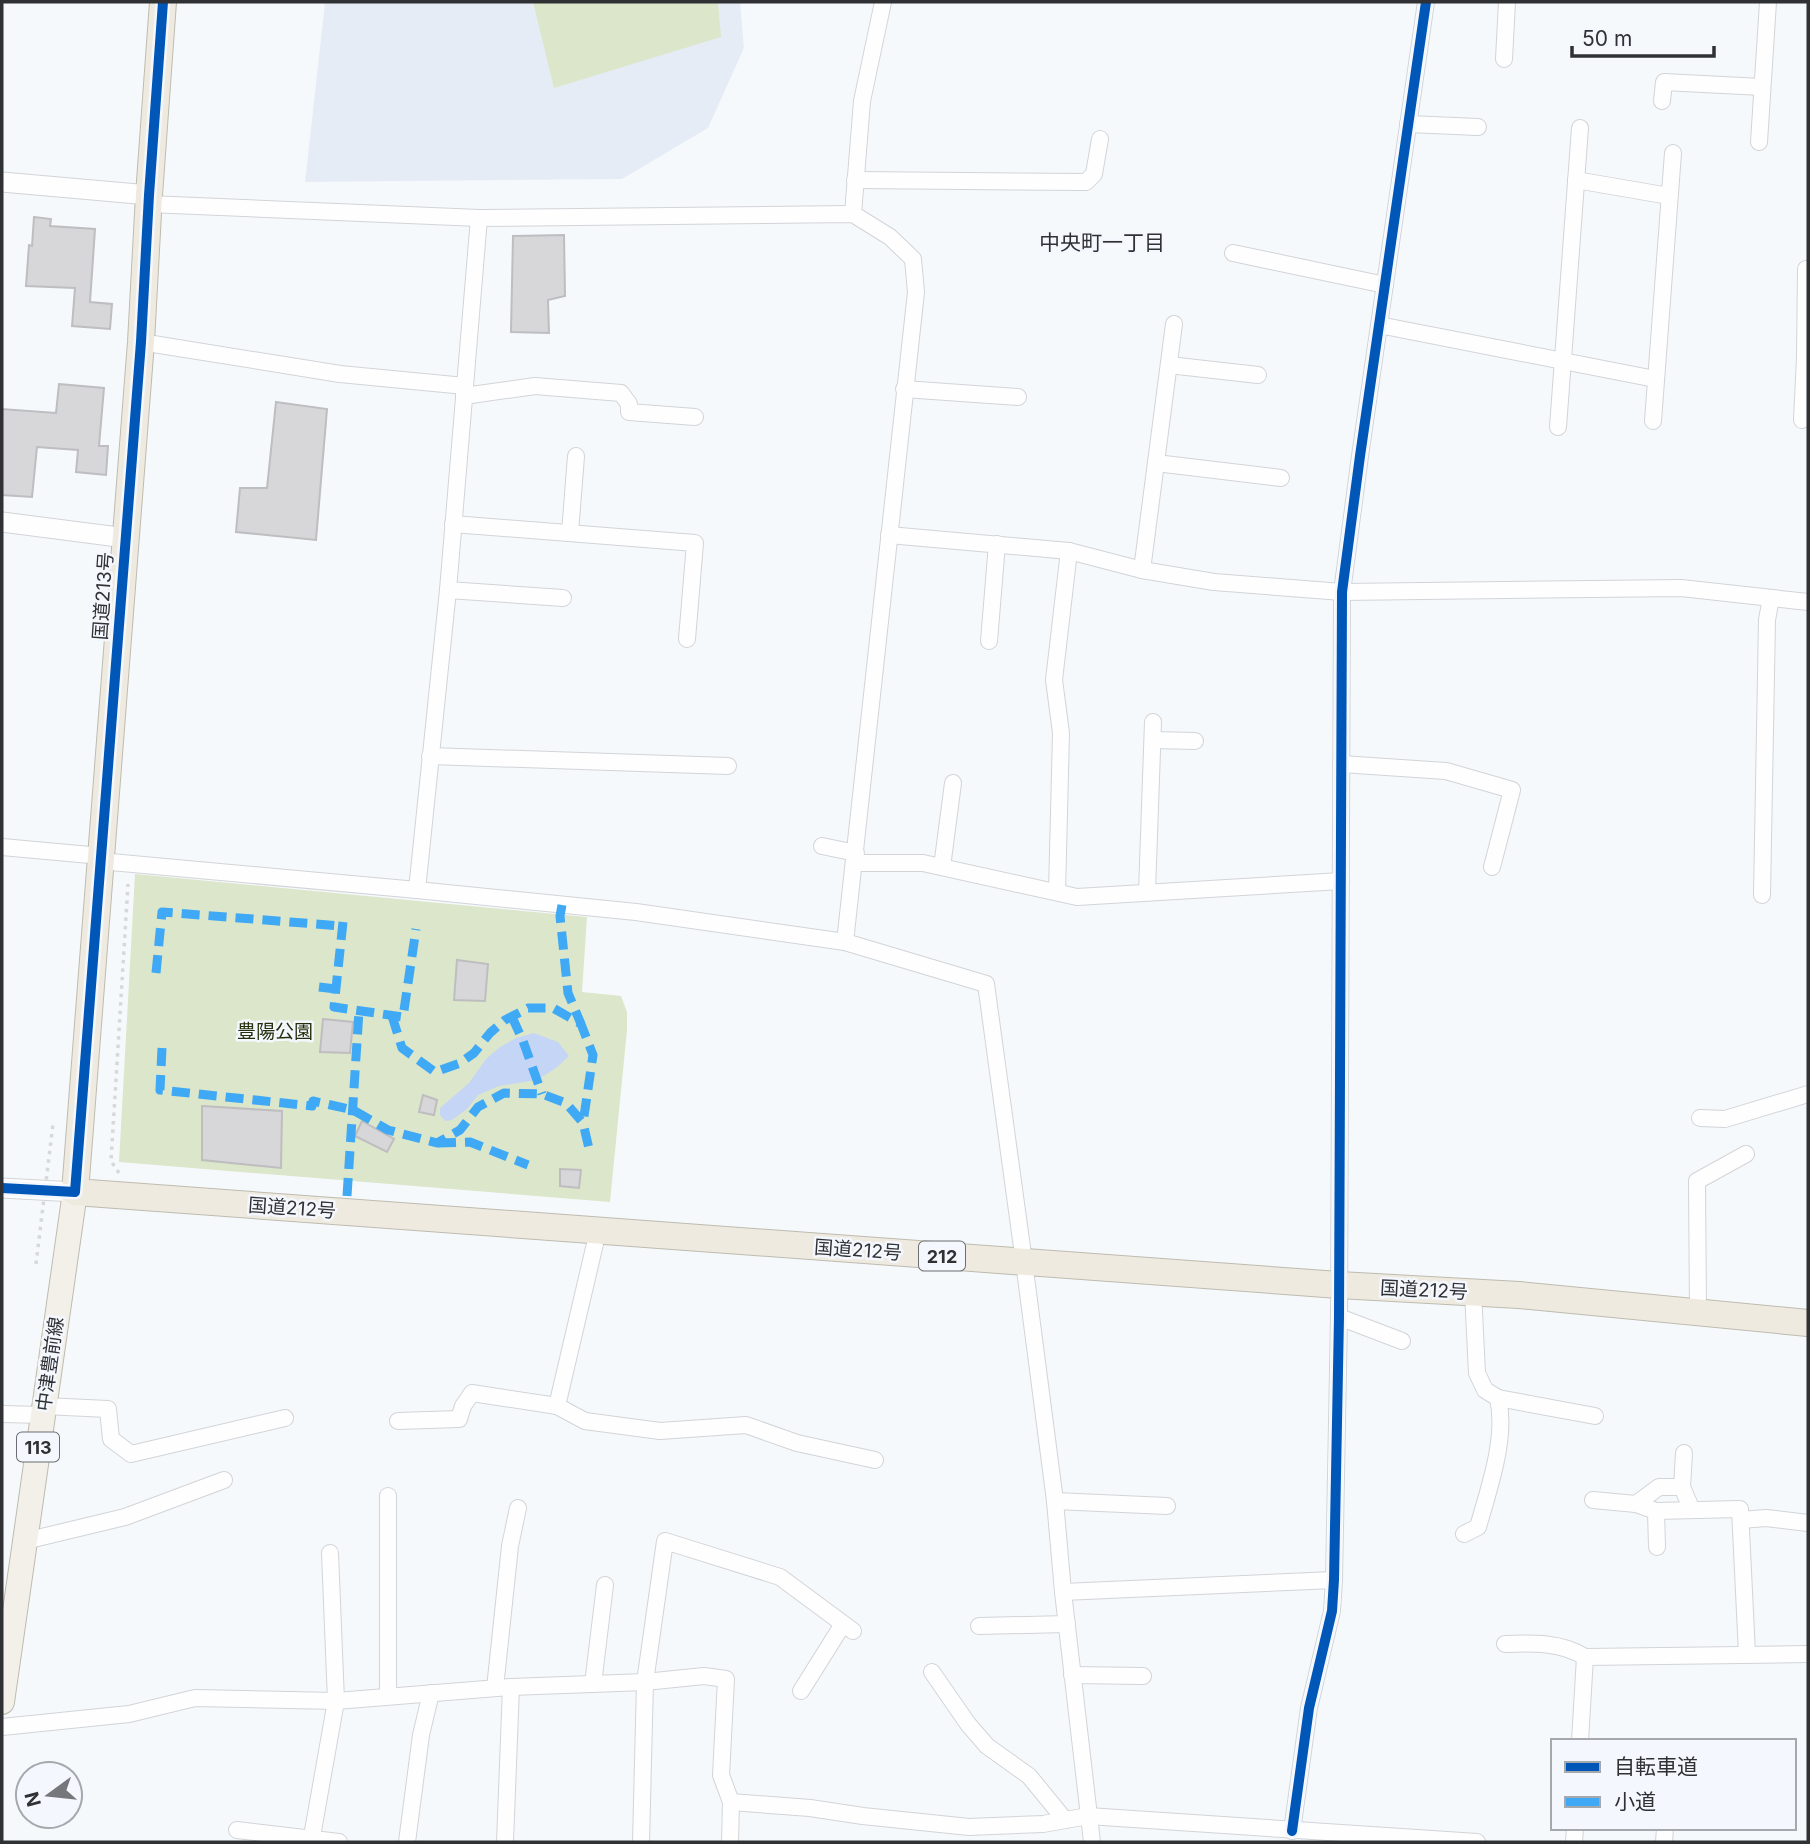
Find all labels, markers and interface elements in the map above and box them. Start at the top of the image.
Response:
scale bar [1572,14,1714,58]
text: 50 m [1582,26,1632,51]
district label: 中央町一丁目 [1039,230,1165,255]
street label: 国道213号 [88,551,118,641]
park label: 豊陽公園 [237,1020,313,1043]
street label: 国道212号 [247,1193,337,1223]
street label: 国道212号 [813,1235,903,1265]
road number: 212 [919,1241,965,1270]
street label: 国道212号 [1380,1276,1468,1304]
street label: 中津豊前線 [32,1315,68,1413]
road number: 113 [17,1432,59,1462]
legend [1551,1739,1796,1830]
text: 自転車道 [1614,1754,1698,1779]
north arrow [14,1760,84,1830]
text: N [20,1789,46,1809]
text: 小道 [1614,1789,1656,1814]

